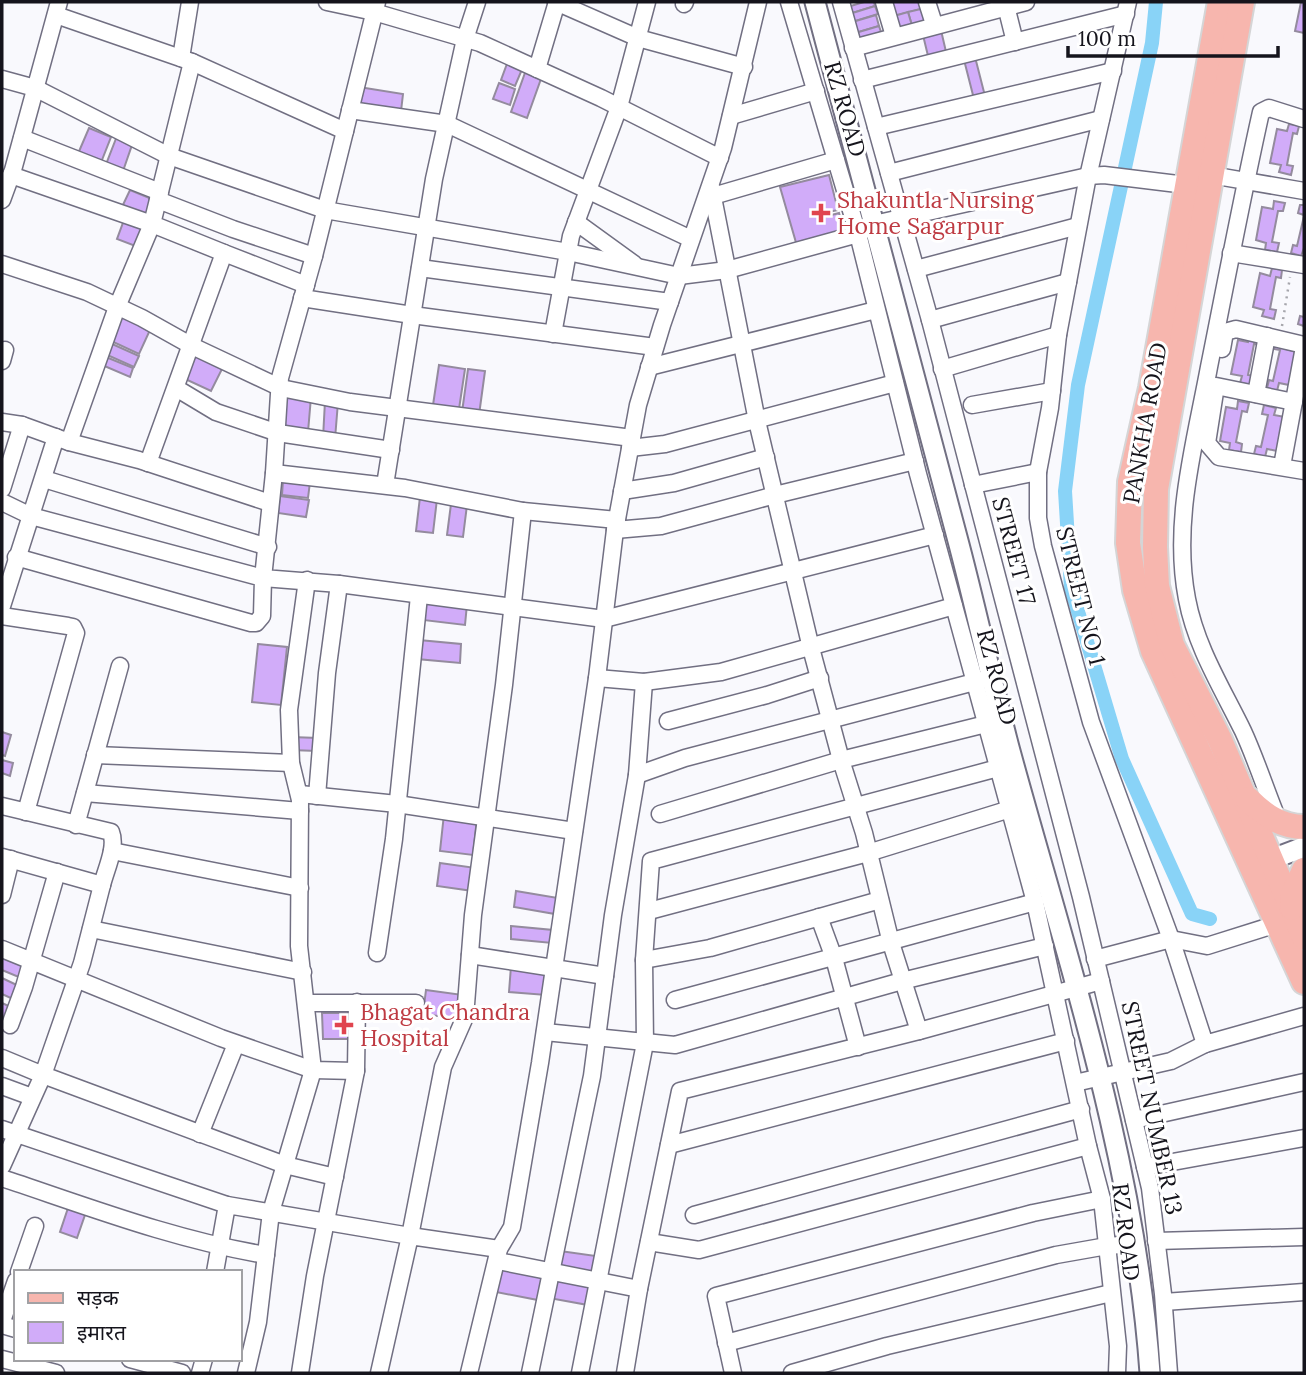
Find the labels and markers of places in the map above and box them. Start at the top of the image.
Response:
place label: Shakuntla Nursing Home Sagarpur [837,185,1035,240]
marker: Shakuntla Nursing Home Sagarpur [811,203,831,223]
place label: Bhagat Chandra Hospital [360,997,530,1052]
marker: Bhagat Chandra Hospital [334,1015,354,1035]

